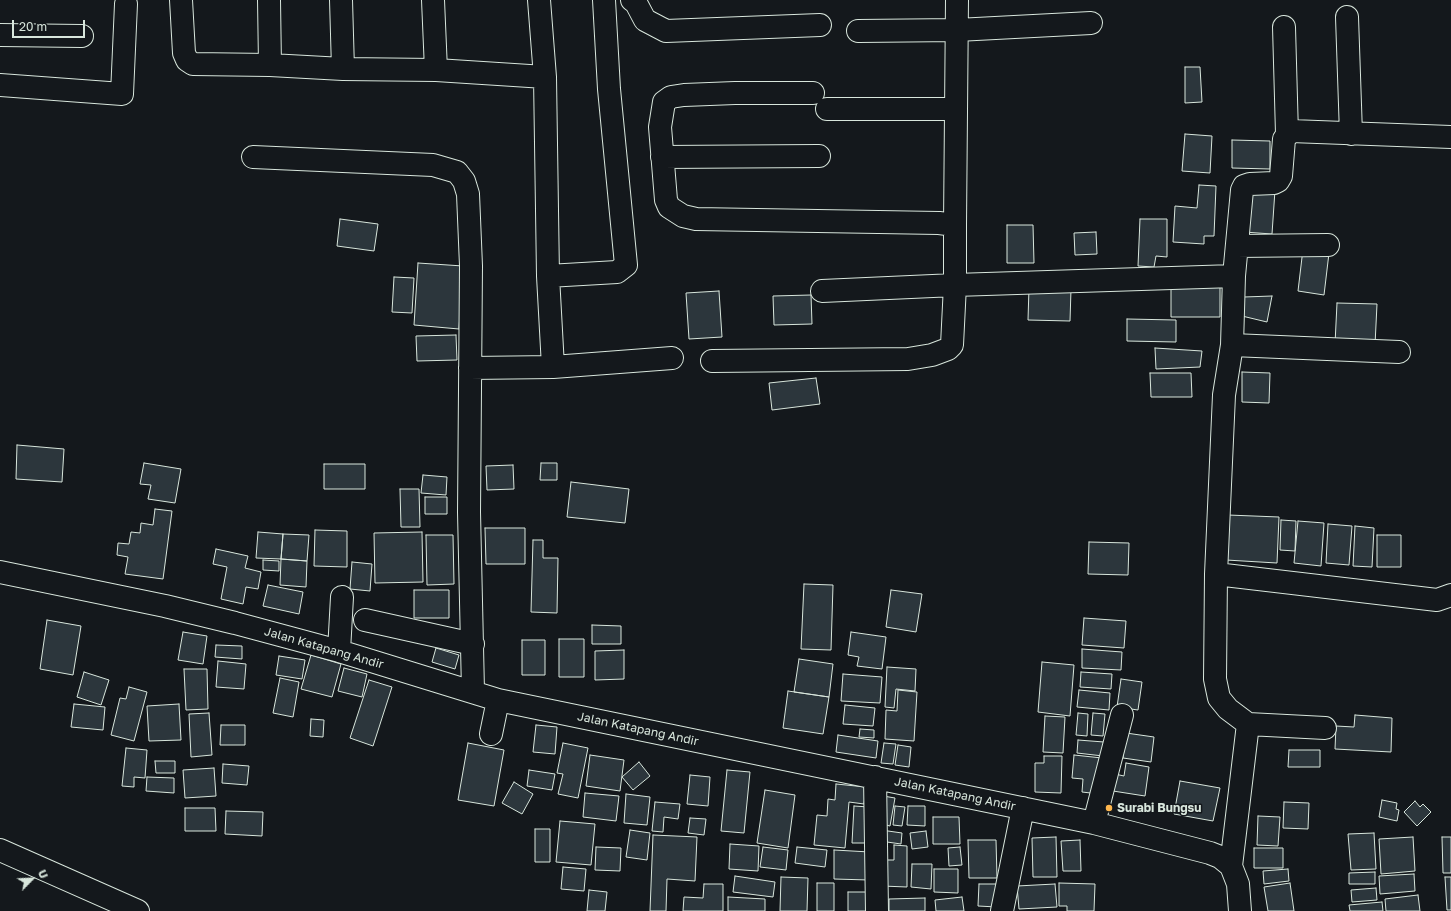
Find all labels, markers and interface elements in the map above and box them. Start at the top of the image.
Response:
scale bar [14,12,87,38]
text: 20 m [19,19,47,34]
street label: Jalan Katapang Andir [263,624,385,672]
street label: Jalan Katapang Andir [576,709,700,749]
street label: Jalan Katapang Andir [893,774,1017,814]
place label: Surabi Bungsu [1117,801,1201,815]
marker: Surabi Bungsu [1104,803,1114,813]
north arrow [12,859,52,899]
text: U [36,868,51,880]

